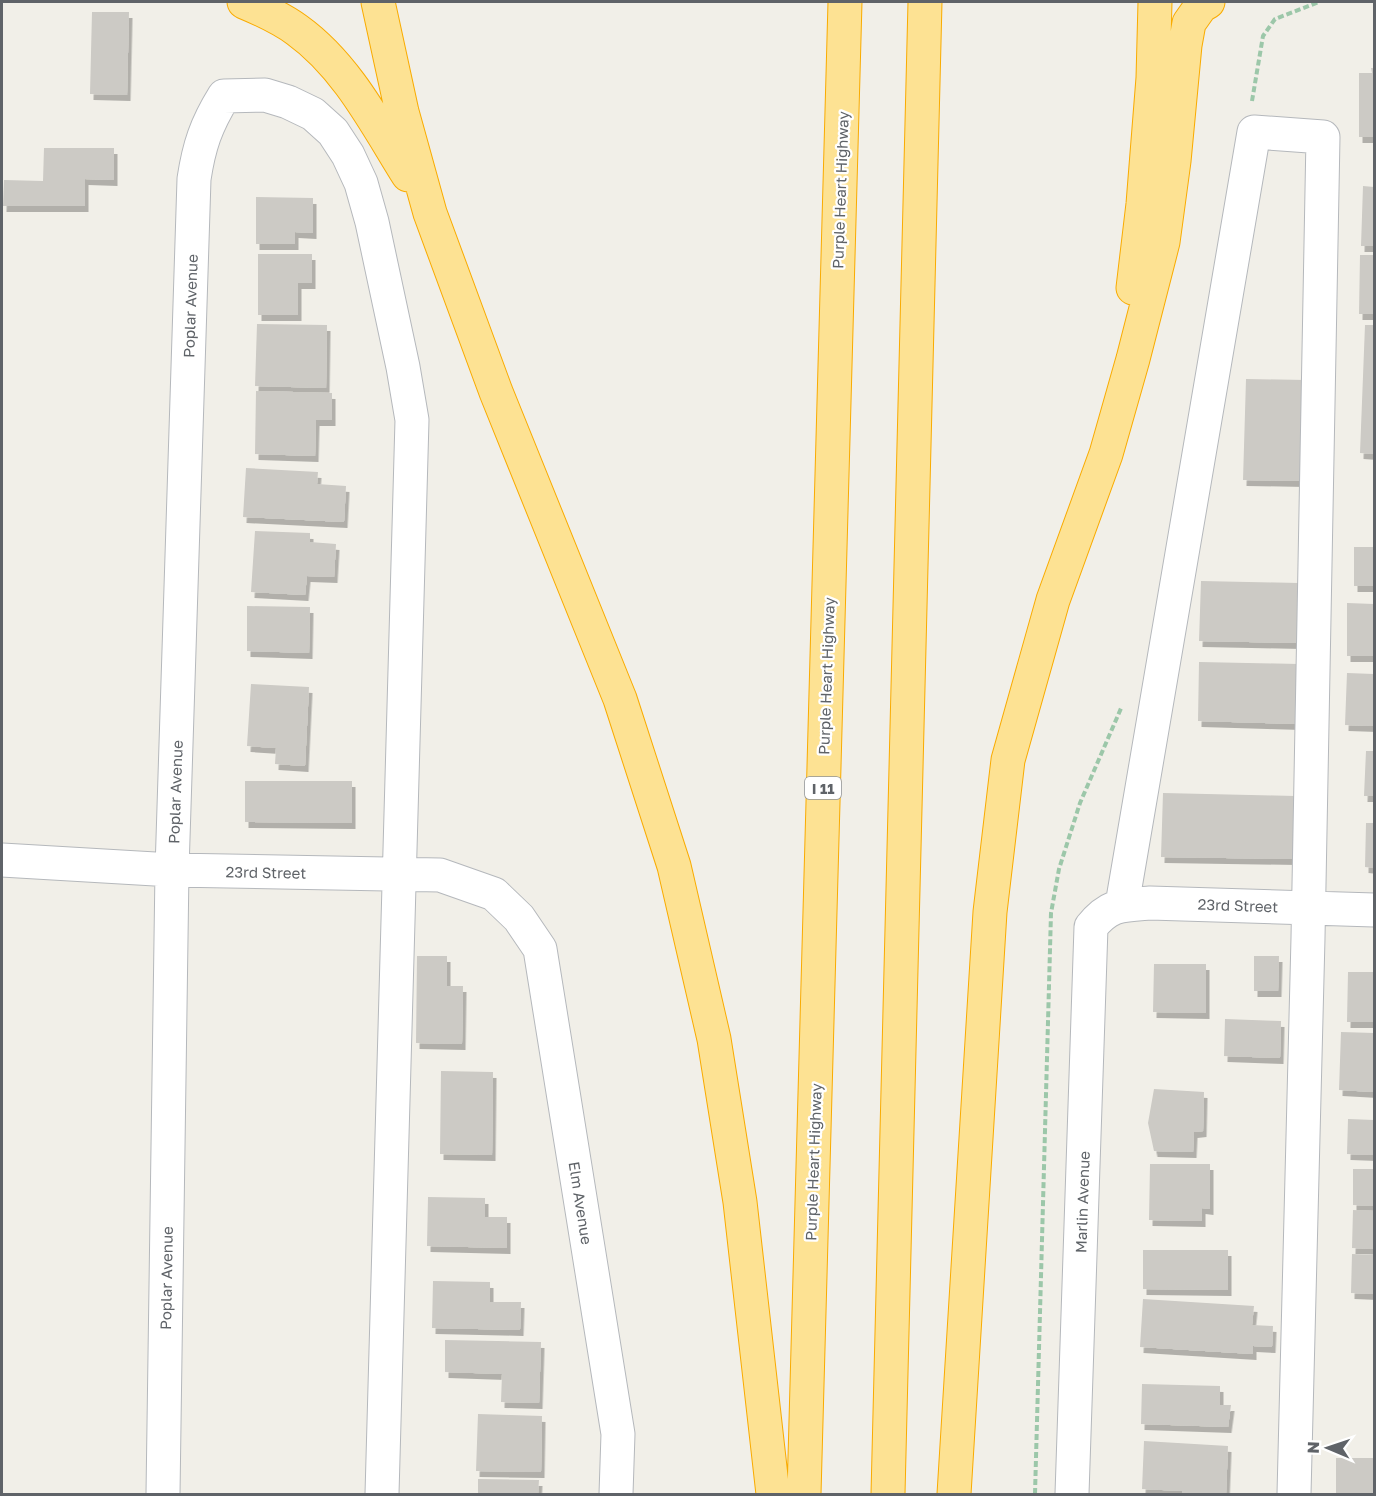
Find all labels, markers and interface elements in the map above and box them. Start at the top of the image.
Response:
street label: Purple Heart Highway [828,110,852,269]
street label: Poplar Avenue [179,254,201,358]
street label: Purple Heart Highway [814,596,838,755]
street label: Poplar Avenue [164,740,186,844]
road number: I 11 [805,777,841,799]
street label: 23rd Street [226,862,306,882]
street label: 23rd Street [1197,895,1279,915]
street label: Purple Heart Highway [801,1082,825,1241]
street label: Marlin Avenue [1071,1150,1093,1253]
street label: Elm Avenue [566,1160,596,1246]
street label: Poplar Avenue [156,1226,176,1330]
north arrow [1298,1418,1358,1478]
text: N [1303,1441,1323,1454]

